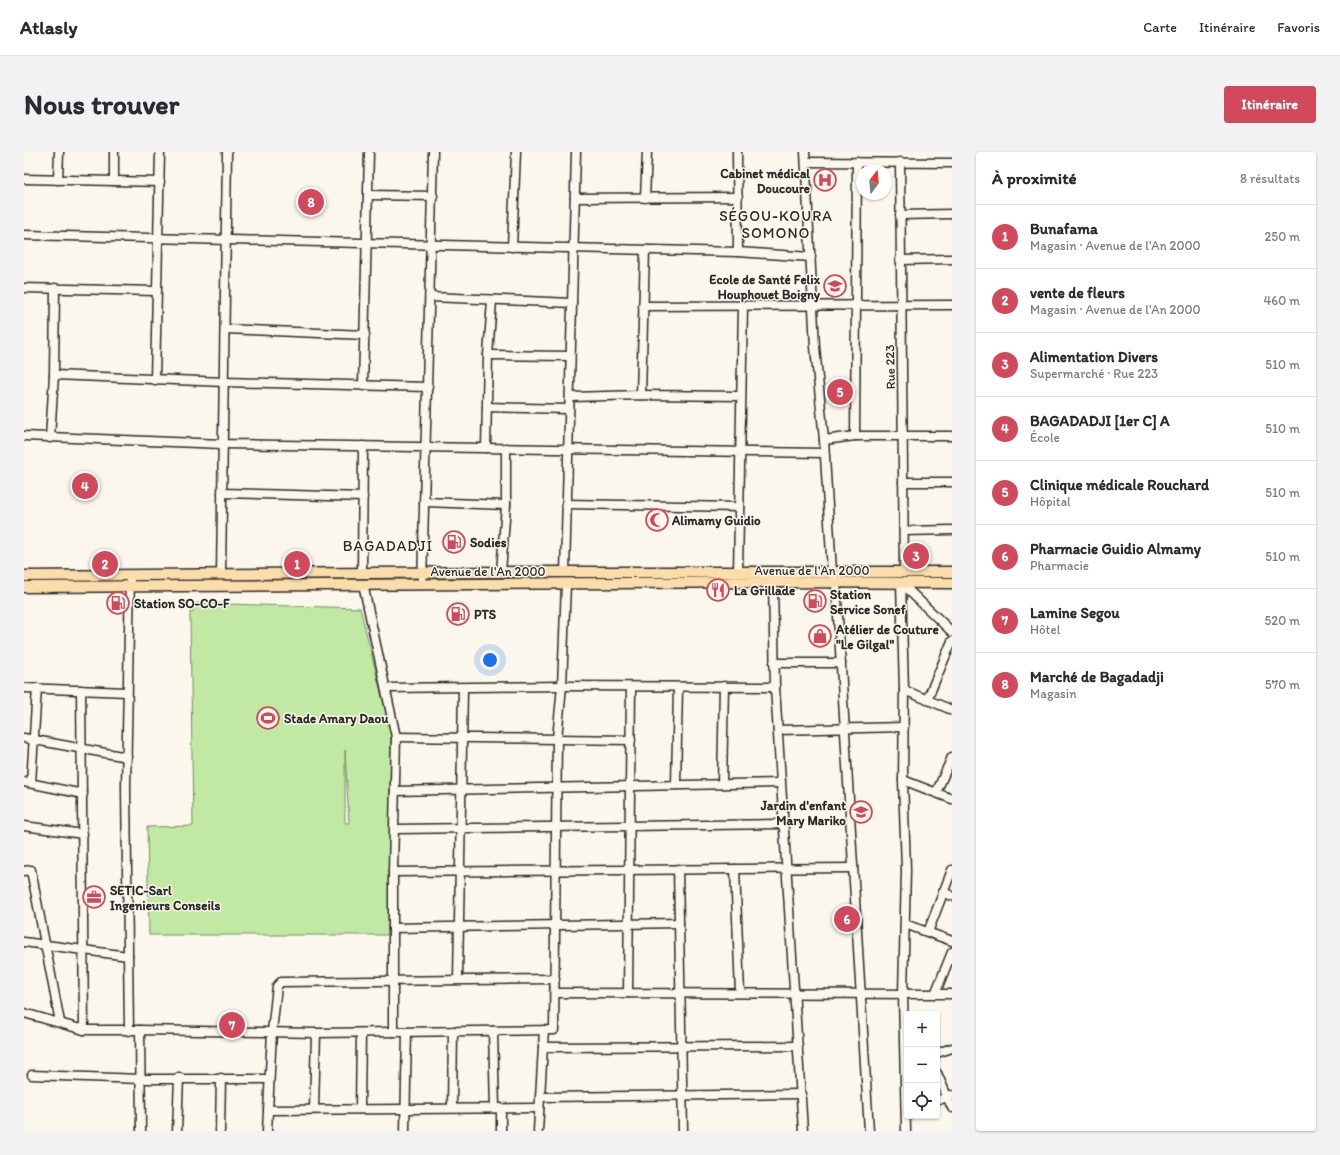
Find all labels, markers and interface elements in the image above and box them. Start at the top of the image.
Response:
text: Atlasly [20,16,77,39]
text: Carte [1143,19,1177,36]
text: Itinéraire [1199,19,1255,36]
text: Favoris [1277,19,1320,36]
button: Itinéraire [1224,86,1316,123]
text: Nous trouver [24,87,179,121]
north arrow [856,164,892,200]
place label: Cabinet médical Doucoure [720,166,810,196]
hospital icon: Cabinet médical Doucoure [812,167,838,193]
text: À proximité [992,168,1077,188]
text: 8 résultats [1240,171,1300,186]
pin: 8 [298,187,324,217]
district label: SÉGOU-KOURA SOMONO [719,207,833,242]
text: Bunafama [1030,220,1098,238]
text: 1 [1002,229,1008,244]
text: 250 m [1264,229,1300,244]
text: Magasin · Avenue de l'An 2000 [1030,238,1200,253]
place label: Ecole de Santé Felix Houphouet Boigny [709,272,821,303]
school or university icon: Ecole de Santé Felix Houphouet Boigny [822,273,848,299]
text: vente de fleurs [1030,284,1125,302]
text: 2 [1002,293,1008,308]
text: 460 m [1263,293,1300,308]
text: Magasin · Avenue de l'An 2000 [1030,302,1200,317]
street label: Rue 223 [882,344,898,390]
text: Alimentation Divers [1030,348,1158,366]
text: 3 [1001,357,1009,372]
text: 510 m [1265,357,1300,372]
text: Supermarché · Rue 223 [1030,366,1158,381]
pin: 5 [827,377,853,407]
text: BAGADADJI [1er C] A [1030,412,1170,430]
text: 4 [1001,421,1009,436]
text: 510 m [1265,421,1300,436]
text: École [1030,430,1060,445]
pin: 4 [72,471,98,501]
text: Clinique médicale Rouchard [1030,476,1209,494]
text: 5 [1002,485,1008,500]
text: 510 m [1265,485,1300,500]
text: Hôpital [1030,494,1071,509]
mosque icon: Alimamy Guidio [644,507,670,533]
place label: Alimamy Guidio [671,513,761,529]
fuel station icon: Sodies [441,529,467,555]
place label: Sodies [470,535,507,550]
district label: BAGADADJI [343,537,433,555]
text: Pharmacie Guidio Almamy [1030,540,1201,558]
pin: 3 [903,541,929,571]
pin: 2 [92,549,118,579]
pin: 1 [284,549,310,579]
text: 6 [1002,549,1008,564]
text: 510 m [1265,549,1300,564]
text: Pharmacie [1030,558,1089,573]
street label: Avenue de l'An 2000 [755,563,869,578]
street label: Avenue de l'An 2000 [431,564,545,579]
restaurant icon: La Grillade [705,577,731,603]
place label: La Grillade [734,583,795,598]
place label: Station Service Sonef [830,587,906,617]
fuel station icon: Station Service Sonef [802,588,828,614]
fuel station icon: Station SO-CO-F [105,590,131,616]
place label: Station SO-CO-F [134,596,230,611]
fuel station icon: PTS [445,601,471,627]
text: Lamine Segou [1030,604,1120,622]
place label: PTS [474,607,497,622]
text: 7 [1002,613,1008,628]
text: 520 m [1264,613,1300,628]
place label: Atélier de Couture "Le Gilgal" [835,622,939,653]
text: Hôtel [1030,622,1060,637]
shop icon: Atélier de Couture "Le Gilgal" [807,623,833,649]
your location [480,650,500,670]
text: Marché de Bagadadji [1030,668,1164,686]
text: 8 [1001,677,1009,692]
text: 570 m [1265,677,1300,692]
text: Magasin [1030,686,1077,701]
sports icon: Stade Amary Daou [255,705,281,731]
place label: Stade Amary Daou [284,711,389,727]
place label: Jardin d'enfant Mary Mariko [760,798,846,829]
school or university icon: Jardin d'enfant Mary Mariko [848,799,874,825]
place label: SETIC-Sarl Ingenieurs Conseils [110,883,220,914]
office icon: SETIC-Sarl Ingenieurs Conseils [81,884,107,910]
pin: 6 [834,904,860,934]
pin: 7 [219,1010,245,1040]
map controls [904,1011,940,1119]
button: + [904,1011,940,1047]
button: − [904,1047,940,1083]
button: locate [904,1083,940,1119]

